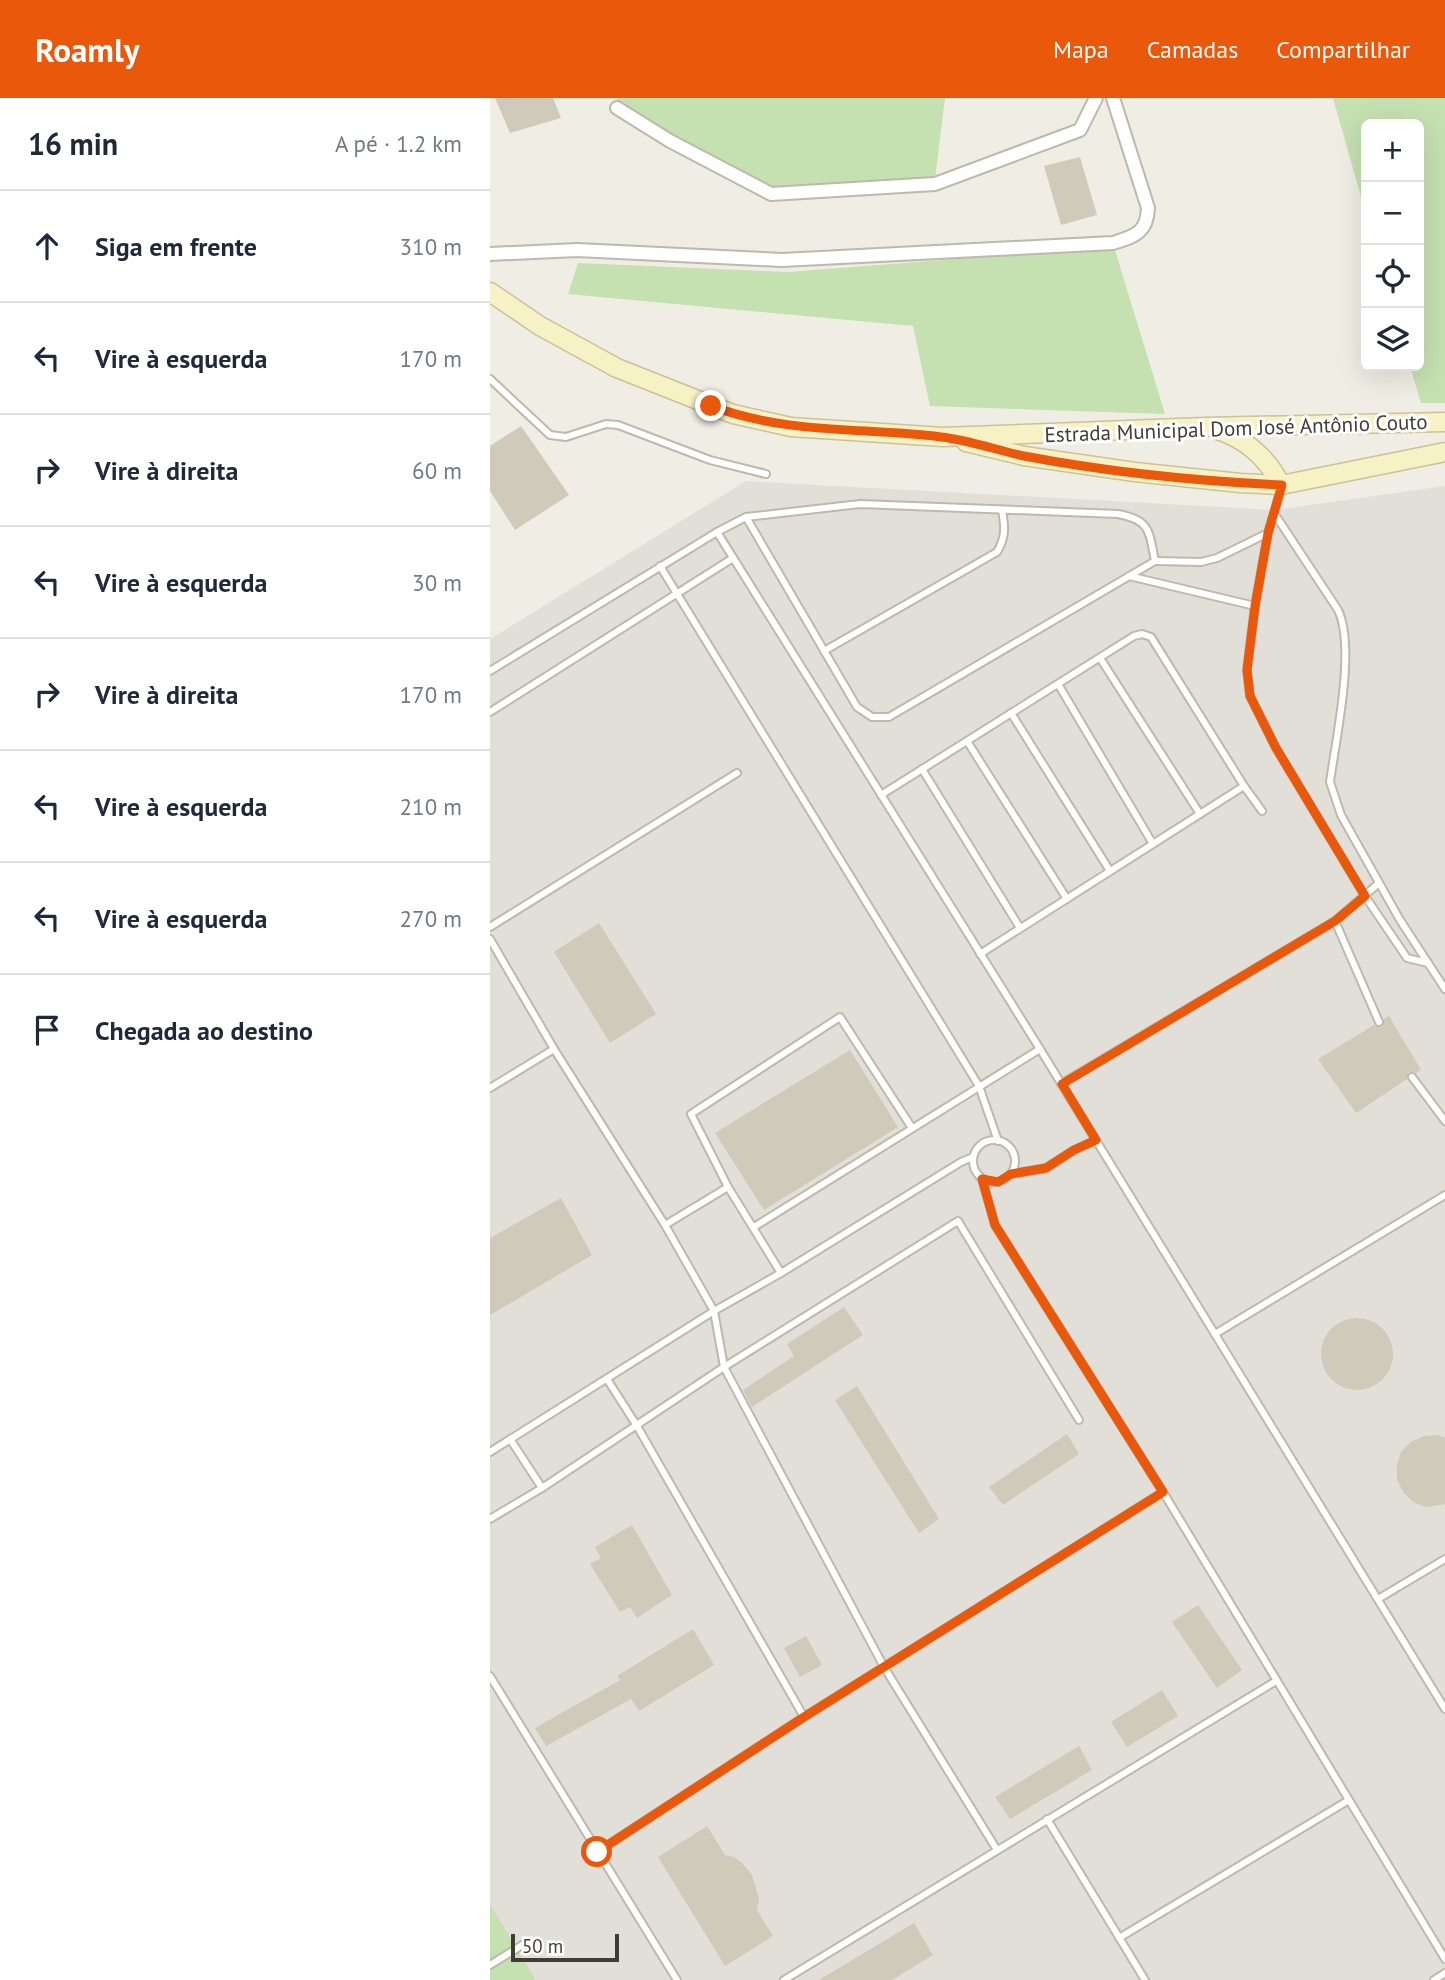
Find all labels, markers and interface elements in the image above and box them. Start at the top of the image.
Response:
text: Roamly [35,28,139,71]
text: Mapa [1053,34,1109,65]
text: Camadas [1147,34,1238,65]
text: Compartilhar [1276,34,1410,65]
map controls [1361,119,1424,371]
button: + [1361,119,1424,182]
text: 16 min [28,124,118,163]
text: A pé · 1.2 km [335,129,462,158]
button: − [1361,182,1424,245]
icon: ahead [28,227,66,265]
text: Siga em frente [95,230,257,263]
text: 310 m [400,232,462,261]
button: locate [1361,245,1424,308]
button: layers [1361,308,1424,371]
icon: left [28,339,66,377]
text: Vire à esquerda [95,342,267,375]
text: 170 m [400,344,462,373]
route end [695,390,726,421]
street label: Estrada Municipal Dom José Antônio Couto [1044,408,1428,448]
icon: right [28,451,66,489]
text: Vire à direita [95,454,238,487]
text: 60 m [412,456,462,485]
icon: left [28,563,66,601]
text: Vire à esquerda [95,566,267,599]
text: 30 m [412,568,462,597]
icon: right [28,675,66,713]
text: Vire à direita [95,678,238,711]
text: 170 m [400,680,462,709]
icon: left [28,787,66,825]
text: Vire à esquerda [95,790,267,823]
text: 210 m [400,792,462,821]
icon: left [28,899,66,937]
text: Vire à esquerda [95,902,267,935]
text: 270 m [400,904,462,933]
icon: arrive [28,1011,66,1049]
text: Chegada ao destino [95,1014,313,1047]
route start [581,1836,612,1867]
scale bar [511,1931,620,1963]
text: 50 m [522,1934,563,1958]

